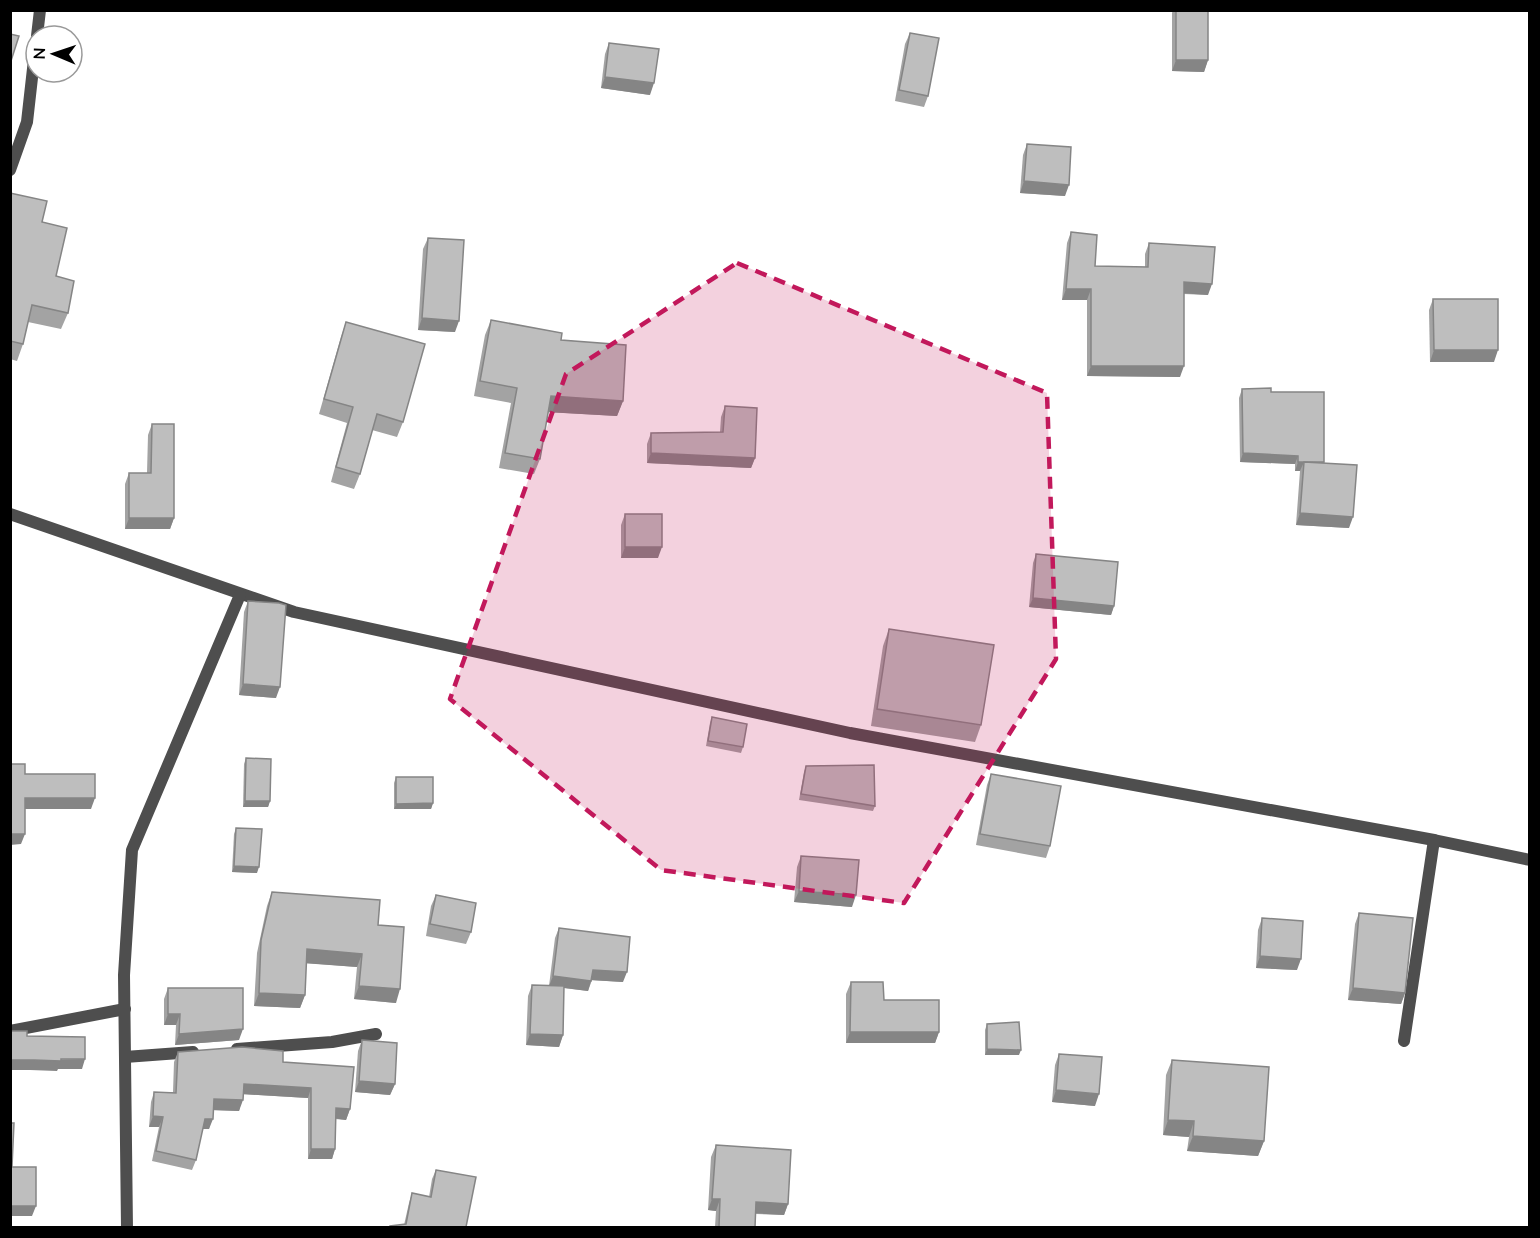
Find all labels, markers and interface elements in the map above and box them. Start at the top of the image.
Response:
north arrow [24,24,84,84]
text: N [29,47,49,60]

